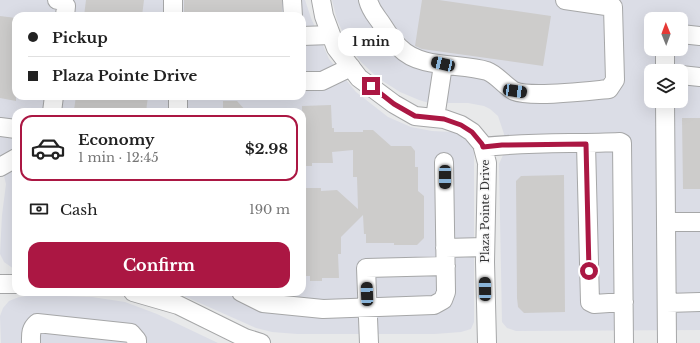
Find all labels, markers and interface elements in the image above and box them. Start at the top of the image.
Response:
north arrow [644,12,688,56]
map controls [644,12,688,108]
text: Pickup [52,28,108,47]
callout: 1 min [338,28,404,56]
text: 1 min [352,33,390,50]
car [430,55,456,73]
button: layers [644,64,688,108]
text: Plaza Pointe Drive [52,66,197,85]
route end [362,77,380,95]
car [502,83,528,99]
icon: car [30,130,66,166]
text: Economy [78,130,155,149]
text: $2.98 [245,139,288,158]
text: 1 min · 12:45 [78,149,159,166]
street label: Plaza Pointe Drive [478,159,492,263]
car [439,165,451,189]
icon: cash [28,198,50,220]
text: Cash [60,200,97,219]
text: 190 m [249,201,290,218]
button: Confirm [28,242,290,288]
route start [580,262,598,280]
car [479,277,491,301]
car [361,282,373,306]

